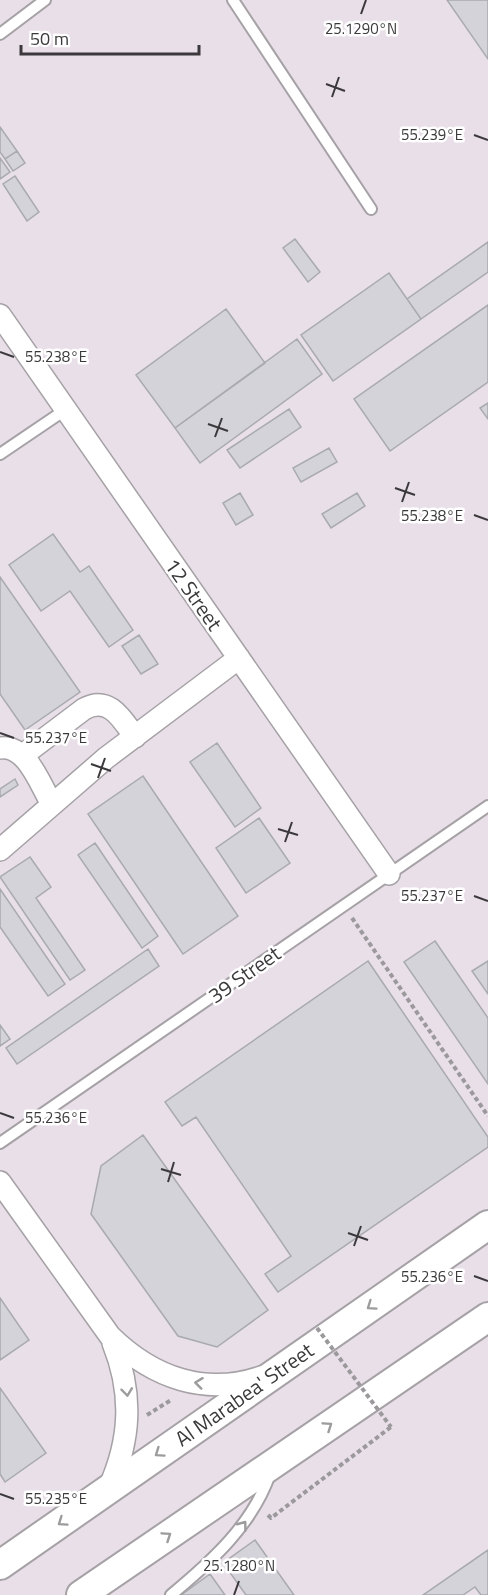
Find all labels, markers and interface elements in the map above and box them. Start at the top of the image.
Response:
text: 25.1290°N [325,17,397,40]
scale bar [21,18,200,56]
text: 50 m [30,25,69,52]
text: 55.239°E [401,123,463,146]
text: 55.238°E [25,345,87,368]
text: 55.238°E [401,504,463,527]
street label: 12 Street [157,551,231,637]
text: 55.237°E [25,726,87,749]
text: 55.237°E [401,884,463,907]
street label: 39 Street [201,937,287,1011]
text: 55.236°E [25,1106,87,1129]
text: 55.236°E [401,1265,463,1288]
one-way arrow [367,1299,378,1310]
street label: Al Marabea' Street [168,1334,321,1454]
one-way arrow [194,1378,204,1390]
one-way arrow [120,1388,132,1397]
one-way arrow [322,1423,333,1434]
one-way arrow [155,1446,166,1457]
text: 55.235°E [25,1487,87,1510]
one-way arrow [57,1514,68,1525]
one-way arrow [235,1521,246,1532]
one-way arrow [160,1532,171,1543]
text: 25.1280°N [203,1554,275,1577]

